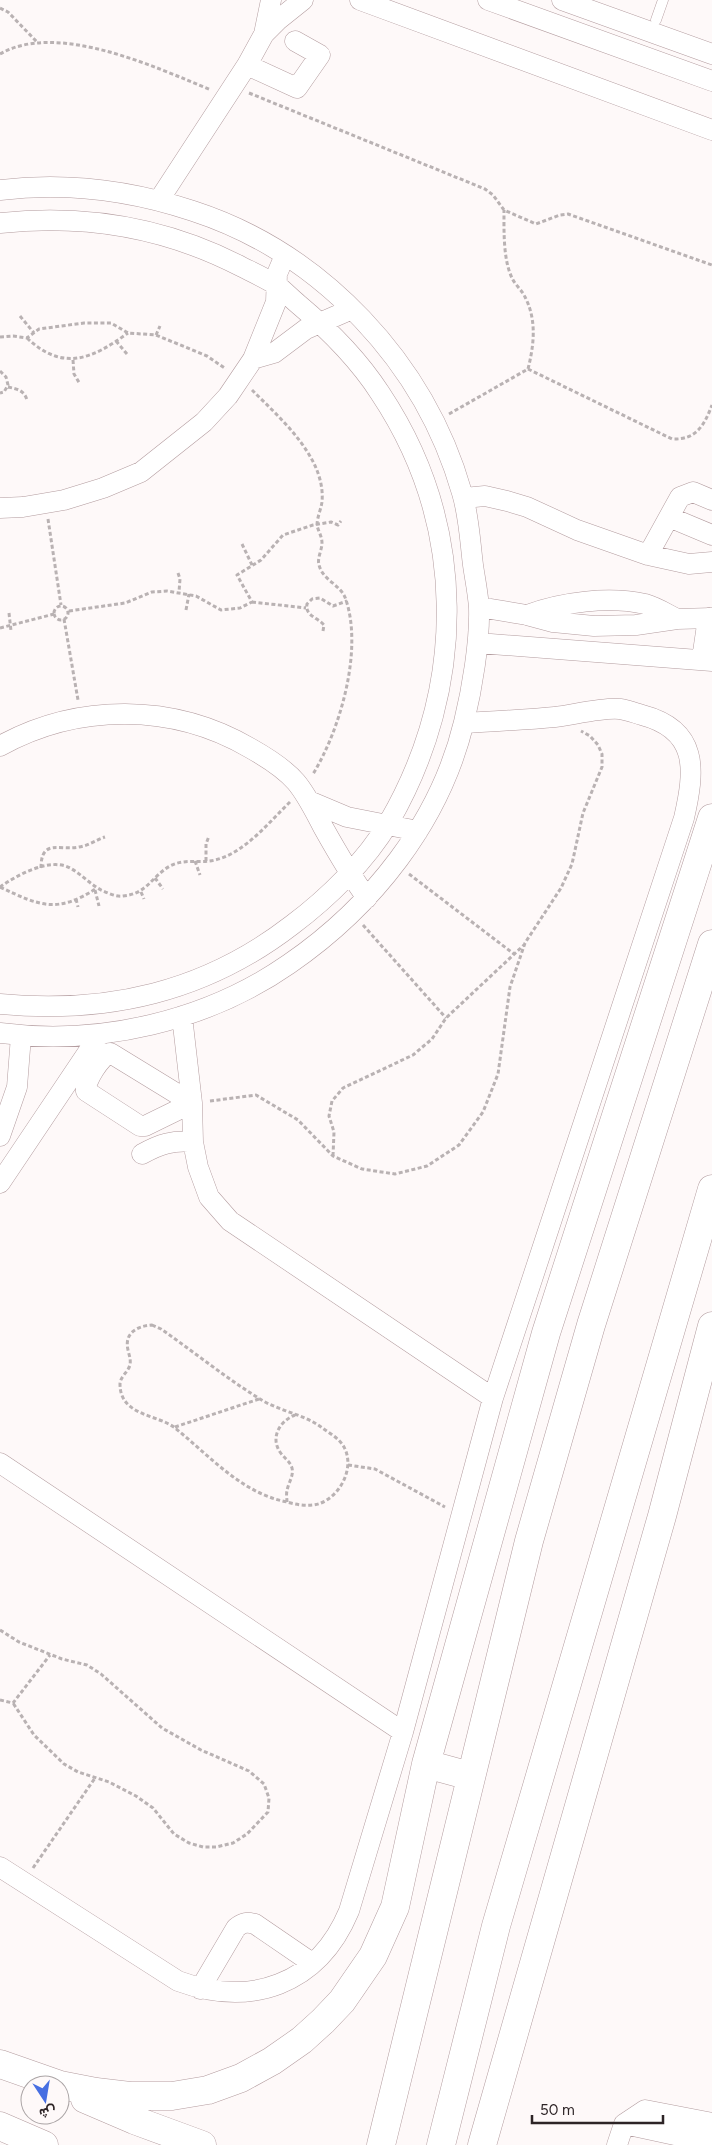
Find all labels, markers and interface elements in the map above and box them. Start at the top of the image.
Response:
north arrow [20,2075,70,2125]
scale bar [532,2092,663,2124]
text: 50 m [540,2101,575,2119]
text: ش [37,2102,58,2122]

